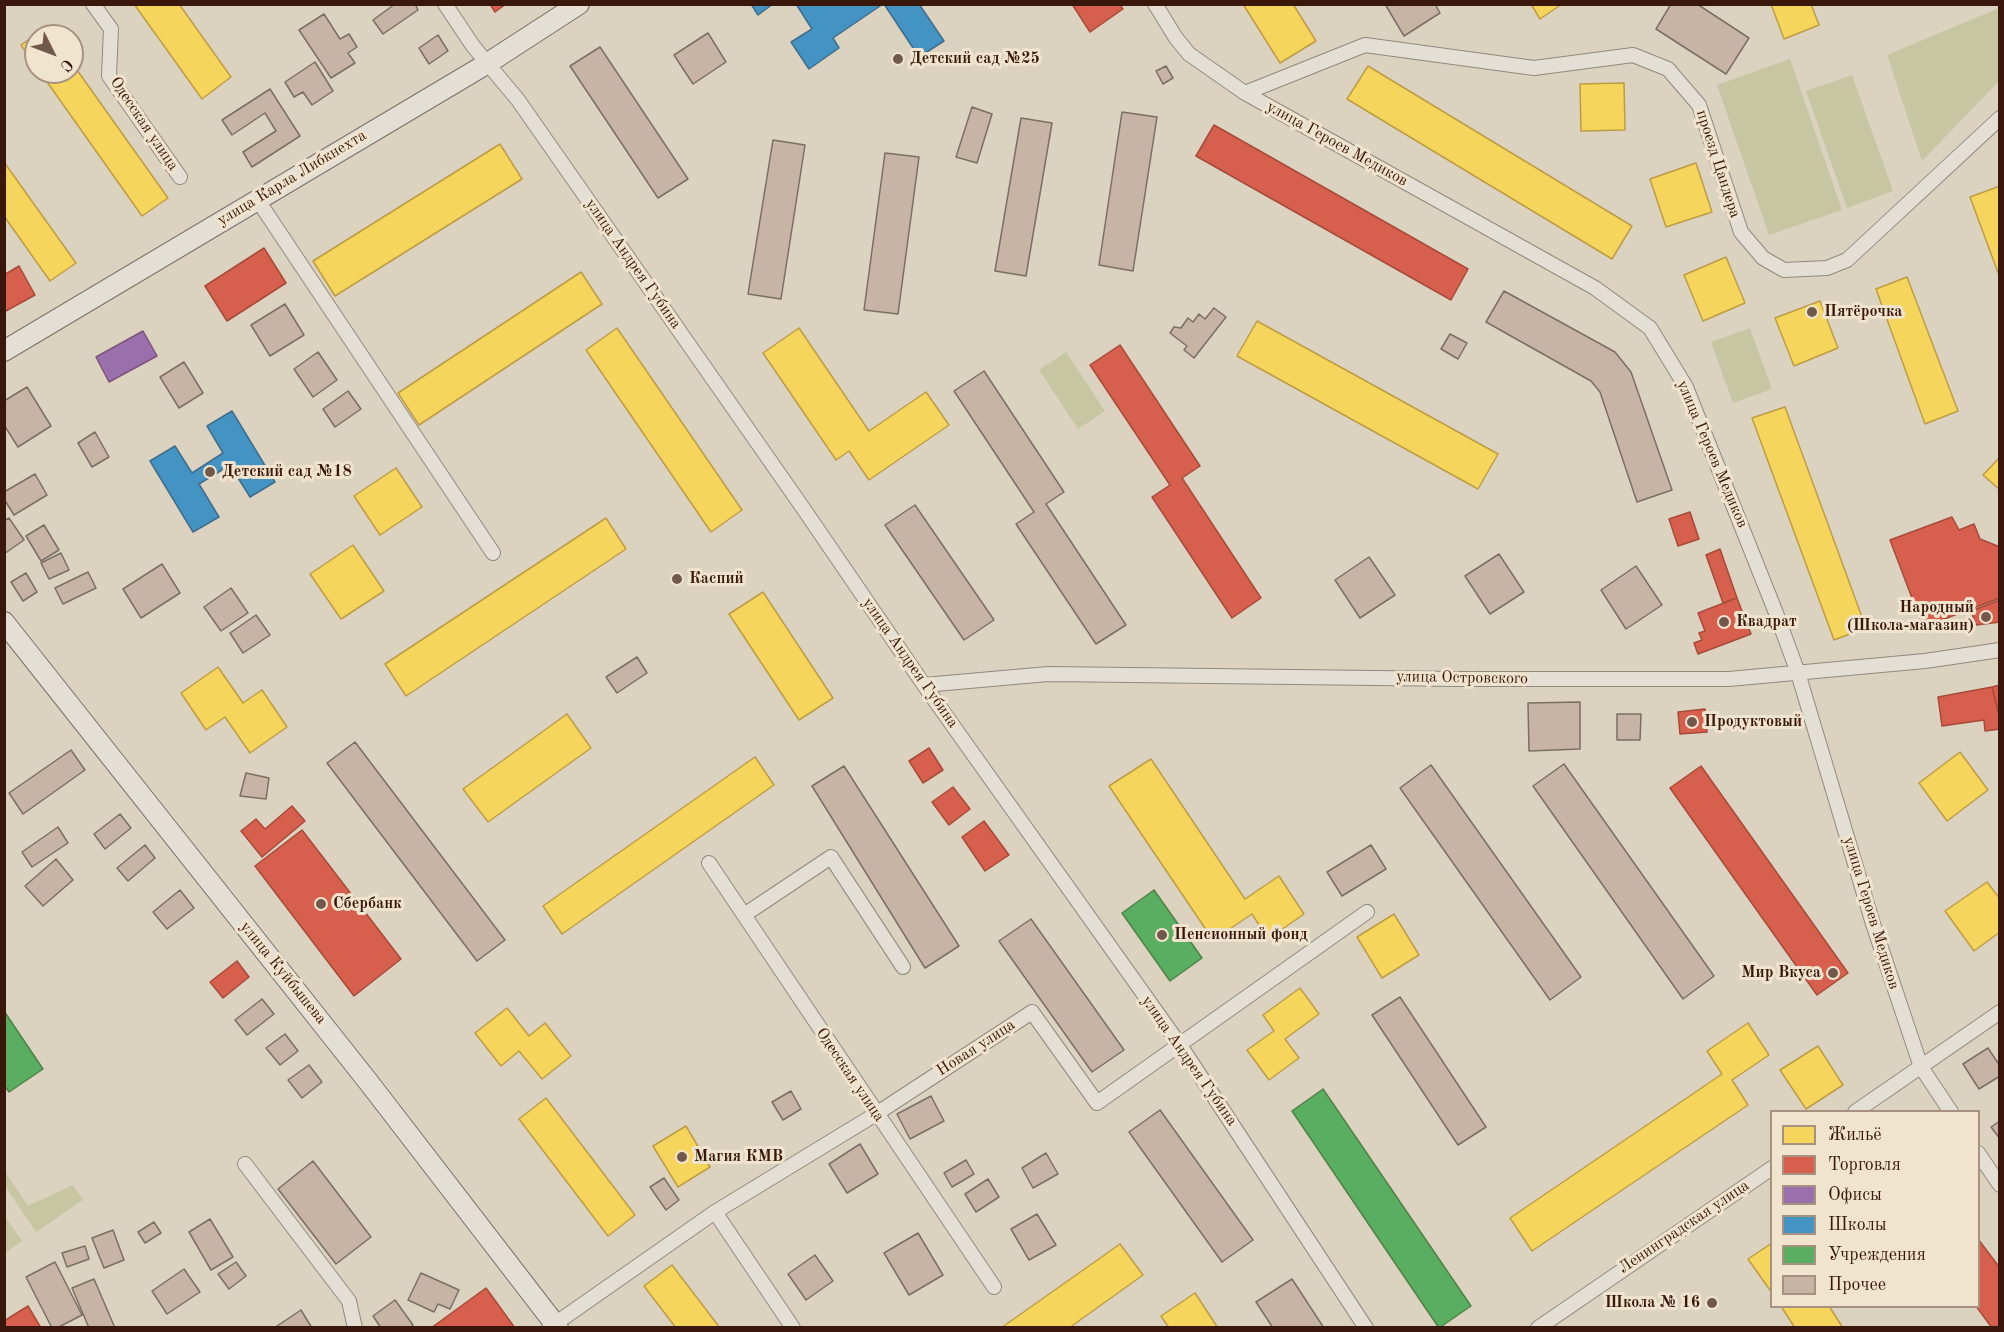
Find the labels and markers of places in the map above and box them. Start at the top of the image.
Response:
place label: Детский сад №25 [910,49,1040,69]
marker: Детский сад №25 [891,52,905,66]
place label: Пятёрочка [1824,302,1902,322]
marker: Пятёрочка [1805,305,1819,319]
place label: Детский сад №18 [222,462,352,482]
marker: Детский сад №18 [203,465,217,479]
place label: Каспий [689,569,744,589]
marker: Каспий [670,572,684,586]
place label: Народный (Школа-магазин) [1847,598,1974,636]
marker: Народный (Школа-магазин) [1979,610,1993,624]
place label: Квадрат [1736,612,1797,632]
marker: Квадрат [1717,615,1731,629]
place label: Продуктовый [1704,712,1802,732]
marker: Продуктовый [1685,715,1699,729]
place label: Сбербанк [333,894,402,914]
marker: Сбербанк [314,897,328,911]
place label: Пенсионный фонд [1174,925,1308,945]
marker: Пенсионный фонд [1155,928,1169,942]
place label: Мир Вкуса [1741,963,1821,983]
marker: Мир Вкуса [1826,966,1840,980]
place label: Магия КМВ [694,1147,783,1167]
marker: Магия КМВ [675,1150,689,1164]
place label: Школа № 16 [1605,1293,1700,1313]
marker: Школа № 16 [1705,1296,1719,1310]

